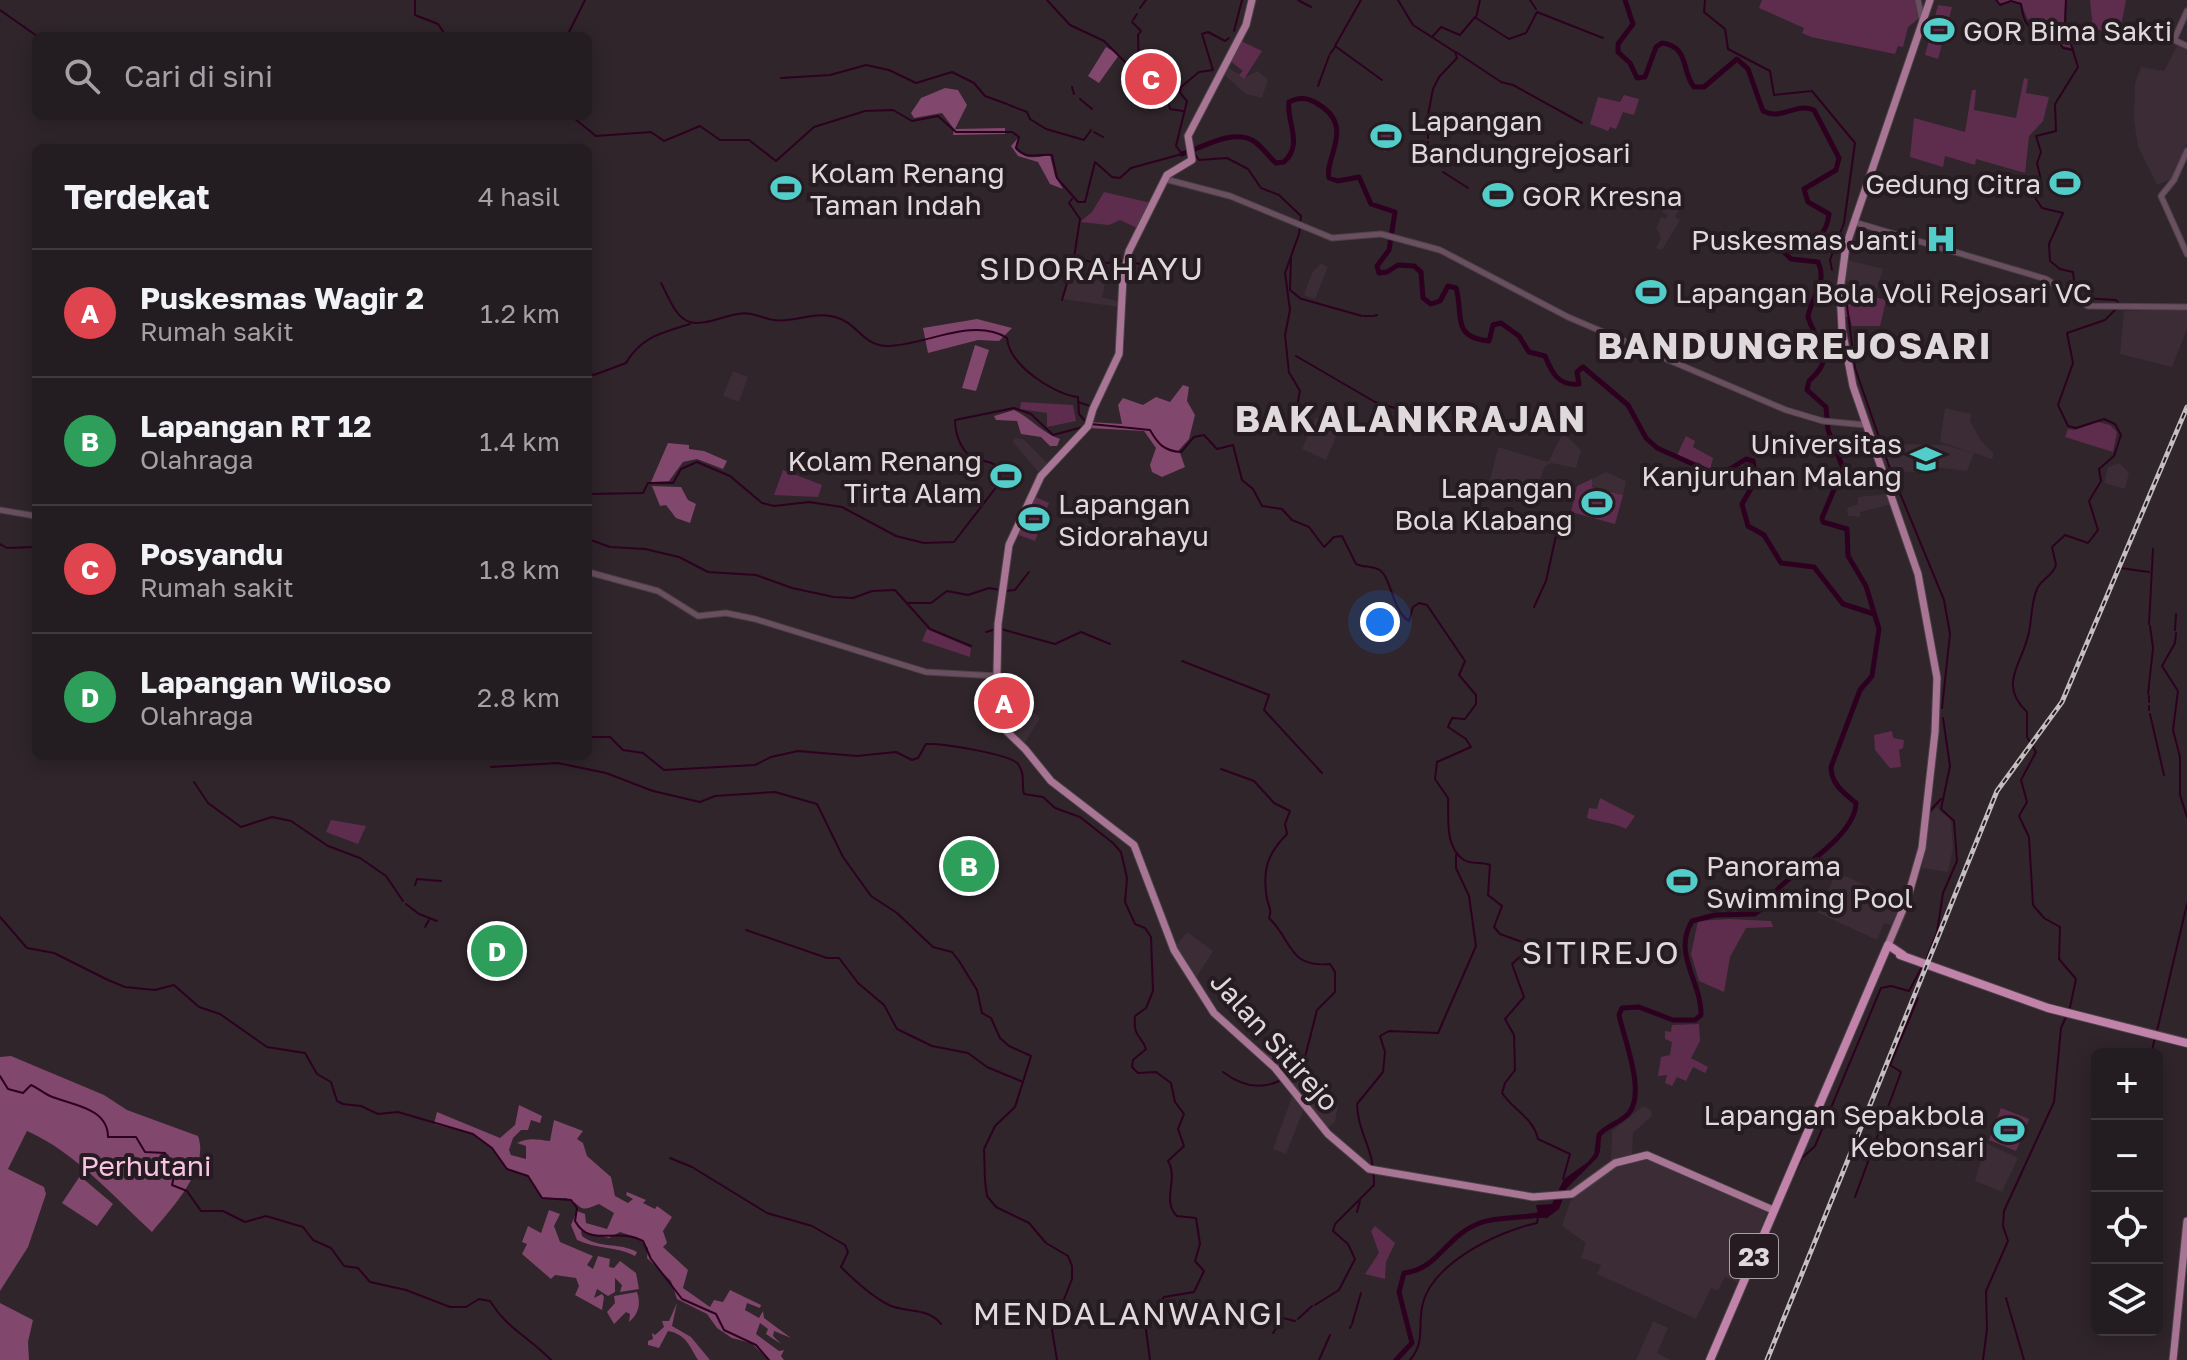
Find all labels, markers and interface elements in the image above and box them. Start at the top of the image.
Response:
sports icon: GOR Bima Sakti [1922,13,1956,47]
place label: GOR Bima Sakti [1963,14,2172,47]
search box [32,32,592,120]
pin: C [1125,49,1177,109]
icon: search [60,54,104,98]
text: Cari di sini [124,58,273,94]
place label: Lapangan Bandungrejosari [1410,104,1631,169]
sports icon: Lapangan Bandungrejosari [1369,119,1403,153]
place label: Kolam Renang Taman Indah [810,156,1005,221]
sports icon: Gedung Citra [2048,166,2082,200]
place label: Gedung Citra [1865,167,2041,200]
sports icon: Kolam Renang Taman Indah [769,171,803,205]
text: Terdekat [64,176,210,216]
sports icon: GOR Kresna [1481,178,1515,212]
place label: GOR Kresna [1522,179,1683,212]
text: 4 hasil [478,181,560,212]
hospital icon: Puskesmas Janti [1924,222,1958,256]
place label: Puskesmas Janti [1691,223,1917,256]
district label: SIDORAHAYU [979,249,1205,287]
sports icon: Lapangan Bola Voli Rejosari VC [1634,275,1668,309]
place label: Lapangan Bola Voli Rejosari VC [1675,276,2092,309]
text: Puskesmas Wagir 2 [140,280,424,316]
text: A [81,298,99,329]
text: 1.2 km [480,298,560,329]
text: Rumah sakit [140,316,294,347]
district label: BANDUNGREJOSARI [1597,324,1993,367]
district label: BAKALANKRAJAN [1235,397,1587,440]
text: Lapangan RT 12 [140,408,372,444]
text: B [81,426,99,457]
text: 1.4 km [480,426,560,457]
place label: Universitas Kanjuruhan Malang [1641,427,1902,492]
school or university icon: Universitas Kanjuruhan Malang [1909,442,1943,476]
text: Olahraga [140,444,254,475]
place label: Kolam Renang Tirta Alam [787,444,982,509]
sports icon: Kolam Renang Tirta Alam [989,459,1023,493]
place label: Lapangan Bola Klabang [1394,471,1573,536]
sports icon: Lapangan Bola Klabang [1580,486,1614,520]
place label: Lapangan Sidorahayu [1058,487,1209,552]
sports icon: Lapangan Sidorahayu [1017,502,1051,536]
text: Posyandu [140,536,283,572]
text: C [81,554,99,585]
text: 1.8 km [480,554,560,585]
text: Rumah sakit [140,572,294,603]
your location [1360,602,1400,642]
text: Lapangan Wiloso [140,664,391,700]
pin: A [978,673,1030,733]
text: D [81,682,99,713]
text: 2.8 km [477,682,560,713]
text: Olahraga [140,700,254,731]
pin: B [943,836,995,896]
place label: Panorama Swimming Pool [1706,849,1913,914]
sports icon: Panorama Swimming Pool [1665,864,1699,898]
pin: D [471,921,523,981]
district label: SITIREJO [1521,933,1681,971]
street label: Jalan Sitirejo [1204,965,1346,1117]
map controls [2091,1048,2163,1336]
button: + [2091,1048,2163,1120]
place label: Lapangan Sepakbola Kebonsari [1704,1098,1985,1163]
sports icon: Lapangan Sepakbola Kebonsari [1992,1113,2026,1147]
button: − [2091,1120,2163,1192]
park label: Perhutani [80,1149,212,1182]
button: locate [2091,1192,2163,1264]
road number: 23 [1730,1234,1778,1278]
button: layers [2091,1264,2163,1336]
district label: MENDALANWANGI [973,1294,1285,1332]

